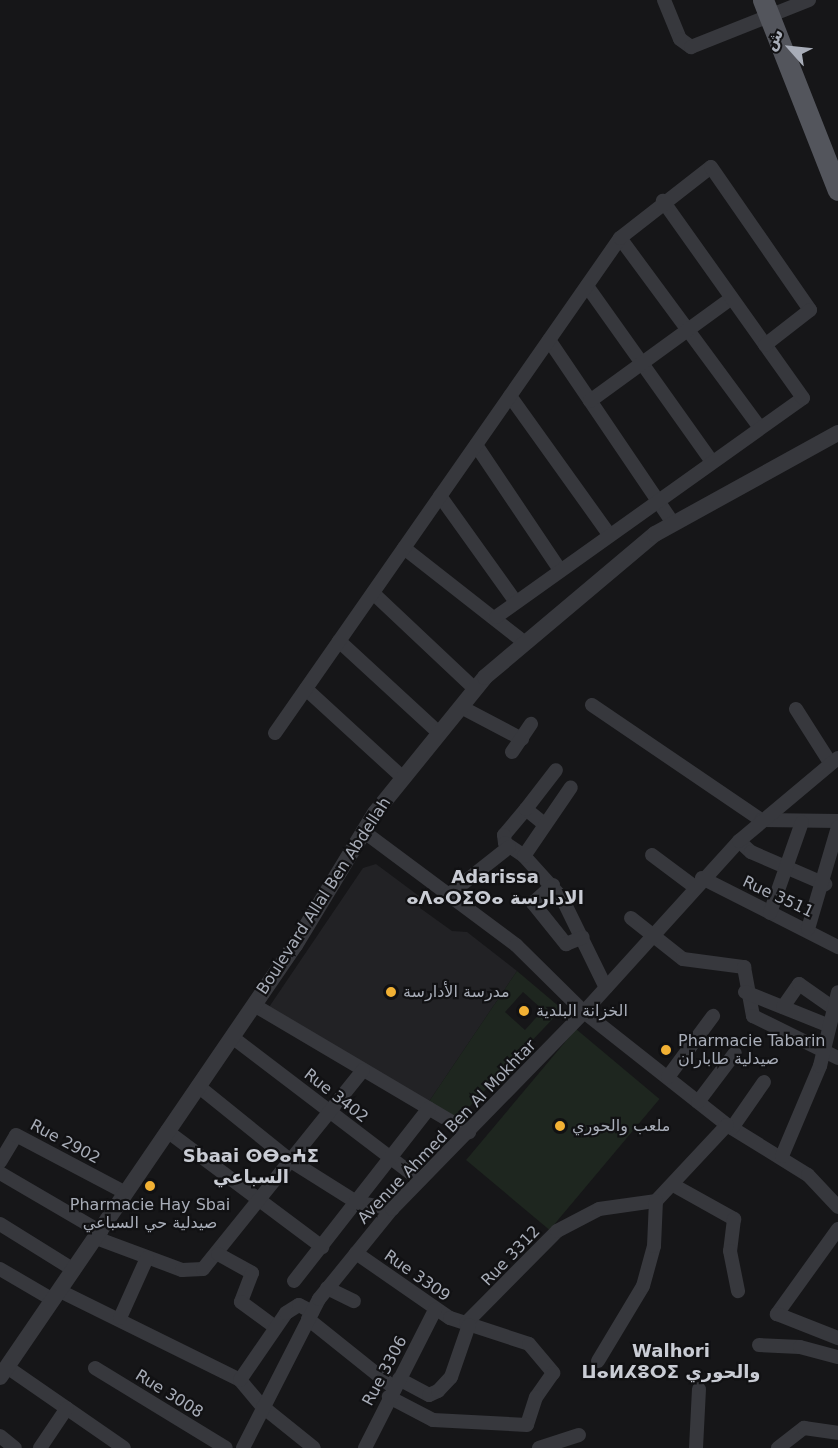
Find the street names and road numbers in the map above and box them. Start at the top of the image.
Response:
street label: Boulevard Allal Ben Abdellah [253,794,395,998]
street label: Rue 3511 [739,872,817,922]
street label: Avenue Ahmed Ben Al Mokhtar [354,1036,540,1228]
street label: Rue 3402 [300,1065,372,1127]
street label: Rue 2902 [27,1116,103,1168]
street label: Rue 3312 [478,1222,544,1290]
street label: Rue 3309 [380,1246,454,1306]
street label: Rue 3306 [359,1333,411,1409]
street label: Rue 3008 [132,1366,206,1422]

